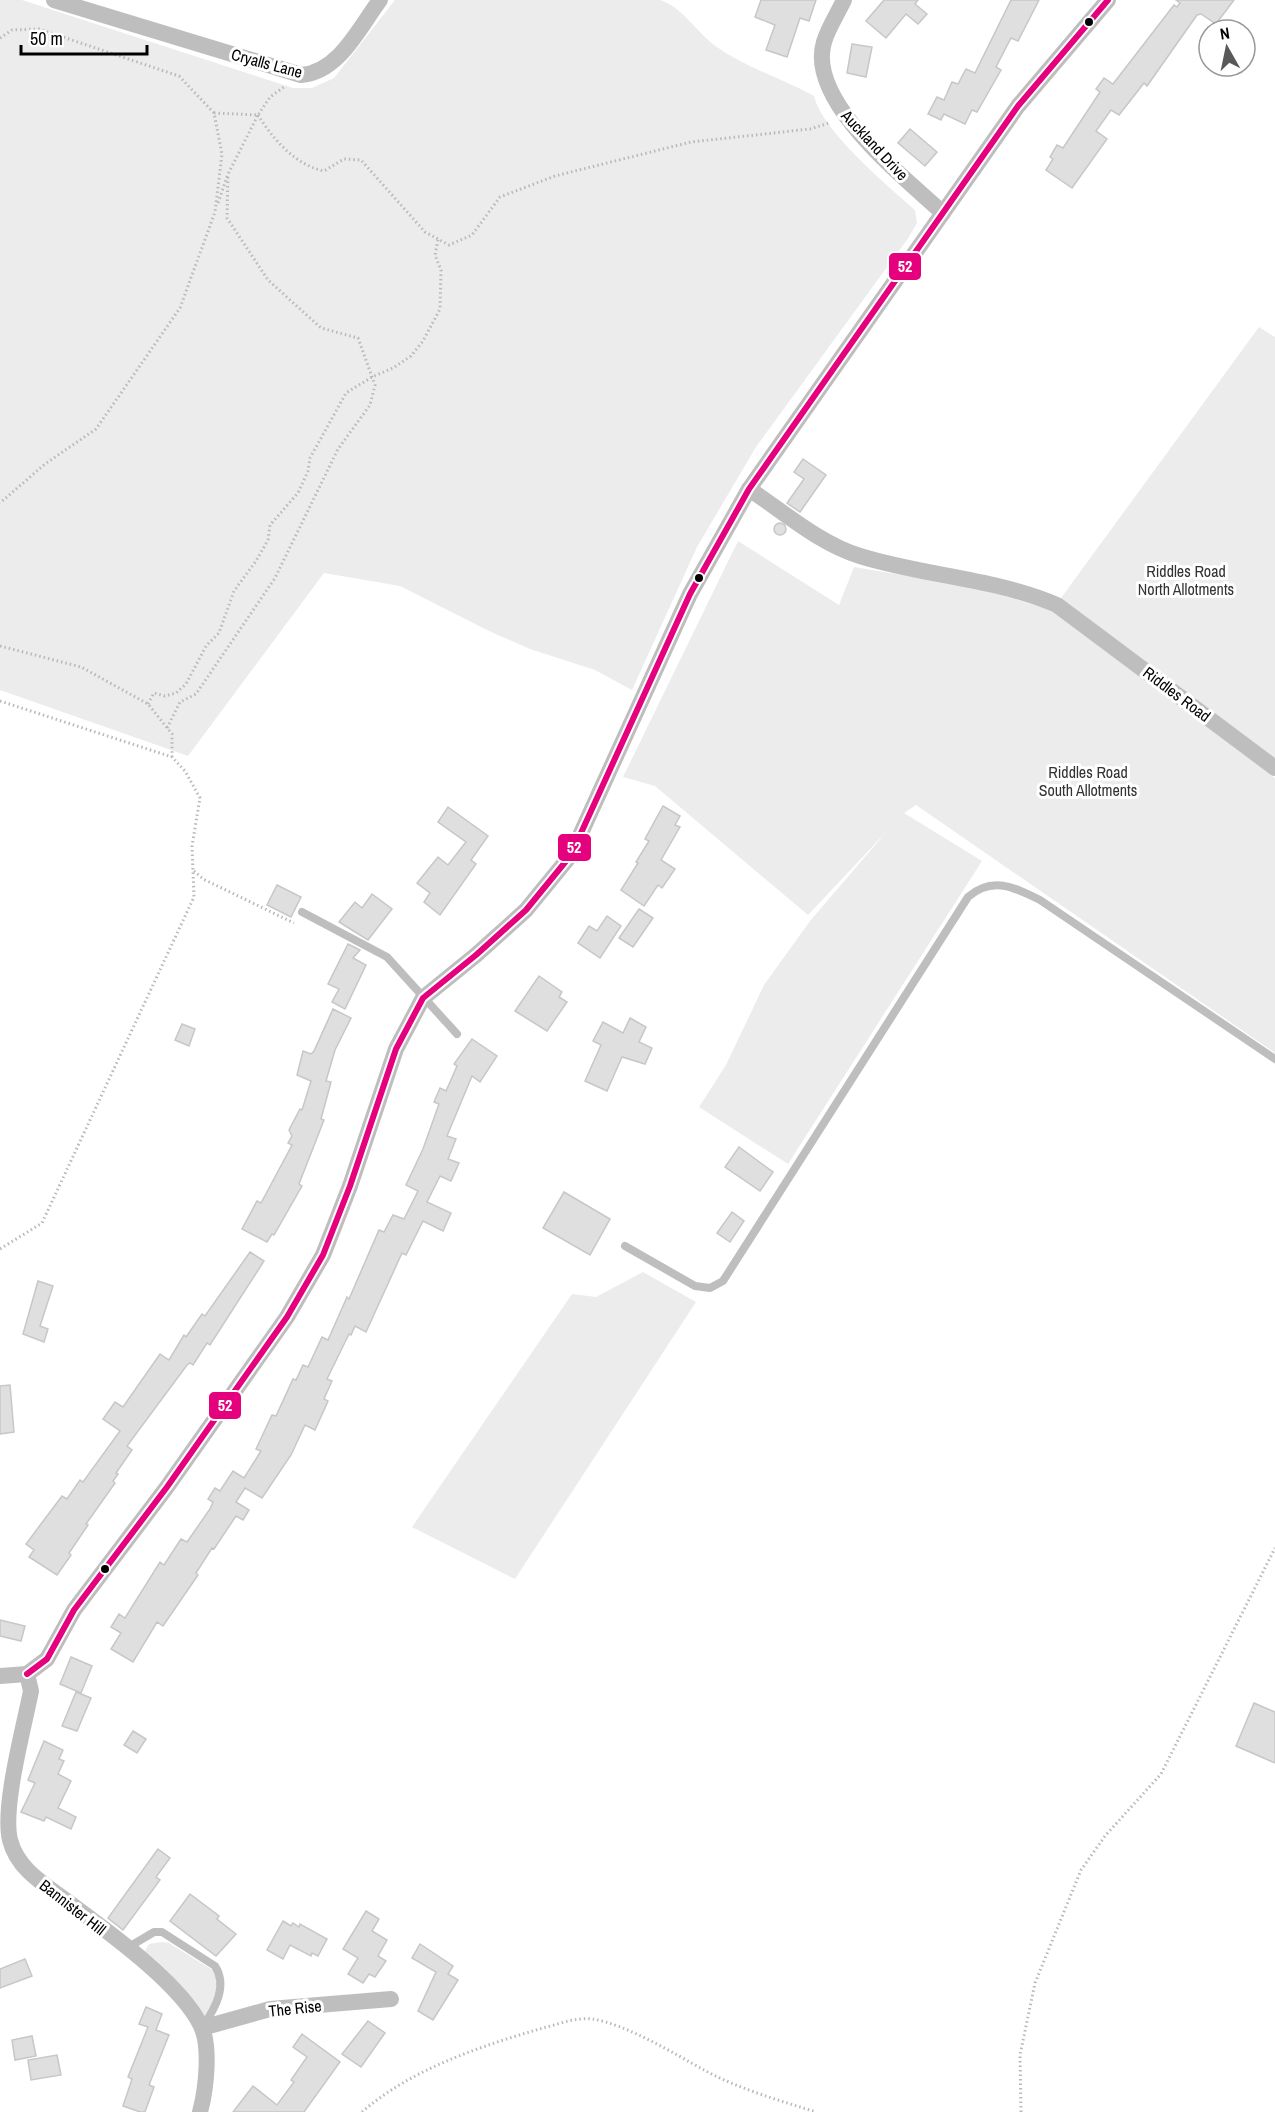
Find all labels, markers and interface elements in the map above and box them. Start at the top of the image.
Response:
unlabelled marker [1083,16,1095,28]
scale bar [21,18,147,56]
north arrow [1197,18,1257,78]
text: N [1218,22,1231,45]
text: 50 m [30,26,63,51]
street label: Cryalls Lane [229,43,305,83]
street label: Auckland Drive [836,104,913,185]
line badge: 52 [888,252,922,281]
text: 52 [898,255,912,277]
park label: Riddles Road North Allotments [1138,560,1234,600]
unlabelled marker [693,572,705,584]
street label: Riddles Road [1139,661,1215,727]
park label: Riddles Road South Allotments [1039,761,1137,801]
line badge: 52 [557,833,592,862]
text: 52 [567,836,581,858]
line badge: 52 [208,1391,242,1420]
text: 52 [218,1394,232,1416]
unlabelled marker [99,1563,111,1575]
street label: Bannister Hill [35,1874,111,1940]
street label: The Rise [267,1994,323,2022]

